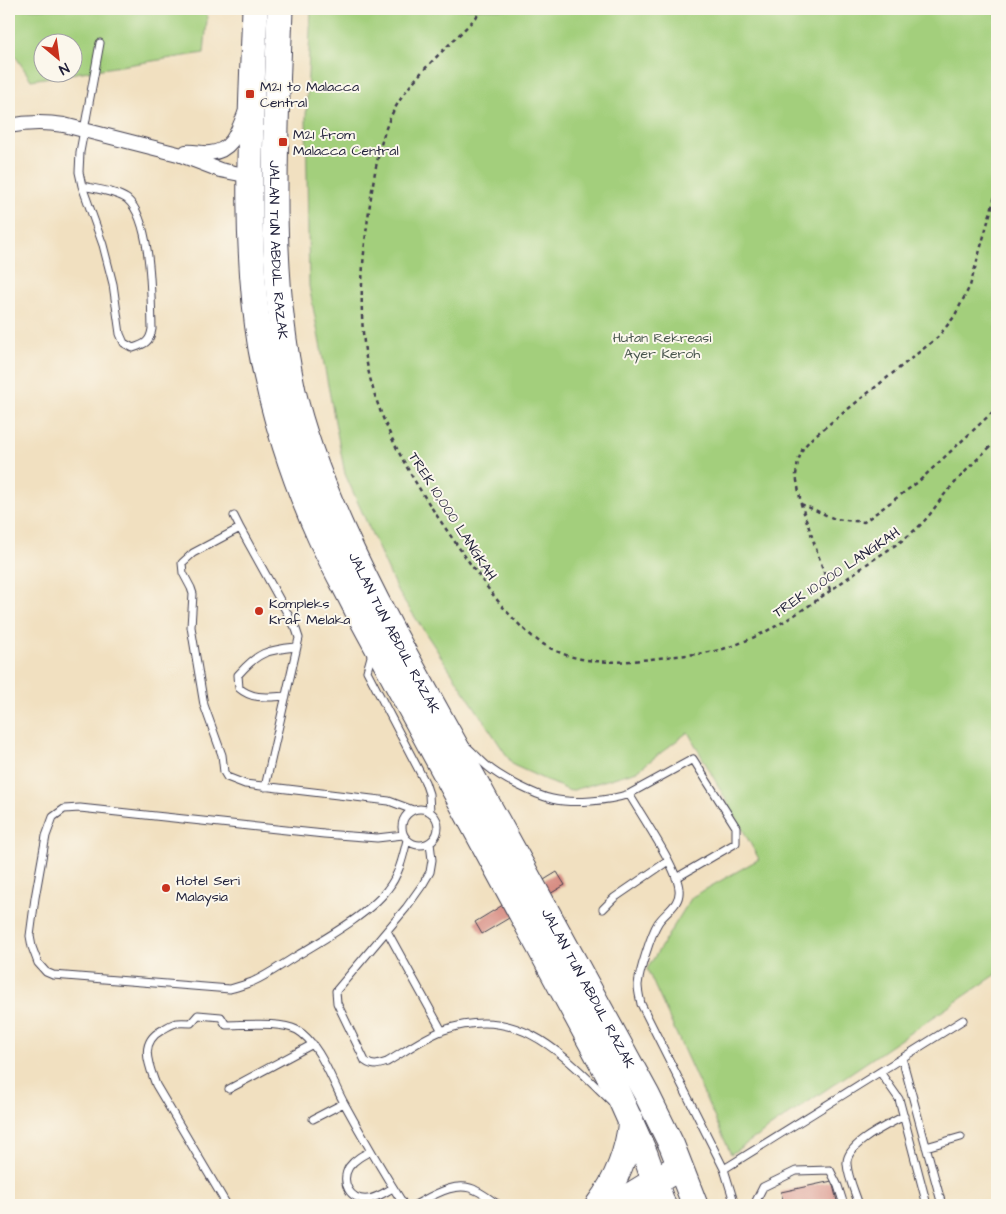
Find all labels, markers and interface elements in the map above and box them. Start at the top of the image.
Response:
north arrow [32,32,82,82]
text: N [55,58,73,79]
place label: M21 to Malacca Central [260,77,359,113]
marker: M21 to Malacca Central [244,88,256,100]
place label: M21 from Malacca Central [293,125,399,161]
marker: M21 from Malacca Central [277,136,289,148]
street label: JALAN TUN ABDUL RAZAK [264,160,293,341]
park label: Hutan Rekreasi Ayer Keroh [613,328,711,364]
street label: TREK 10,000 LANGKAH [403,448,501,585]
street label: TREK 10,000 LANGKAH [769,522,904,623]
street label: JALAN TUN ABDUL RAZAK [343,549,445,717]
place label: Kompleks Kraf Melaka [269,594,350,630]
marker: Kompleks Kraf Melaka [253,605,265,617]
place label: Hotel Seri Malaysia [176,871,240,907]
marker: Hotel Seri Malaysia [160,882,172,894]
street label: JALAN TUN ABDUL RAZAK [536,905,640,1072]

